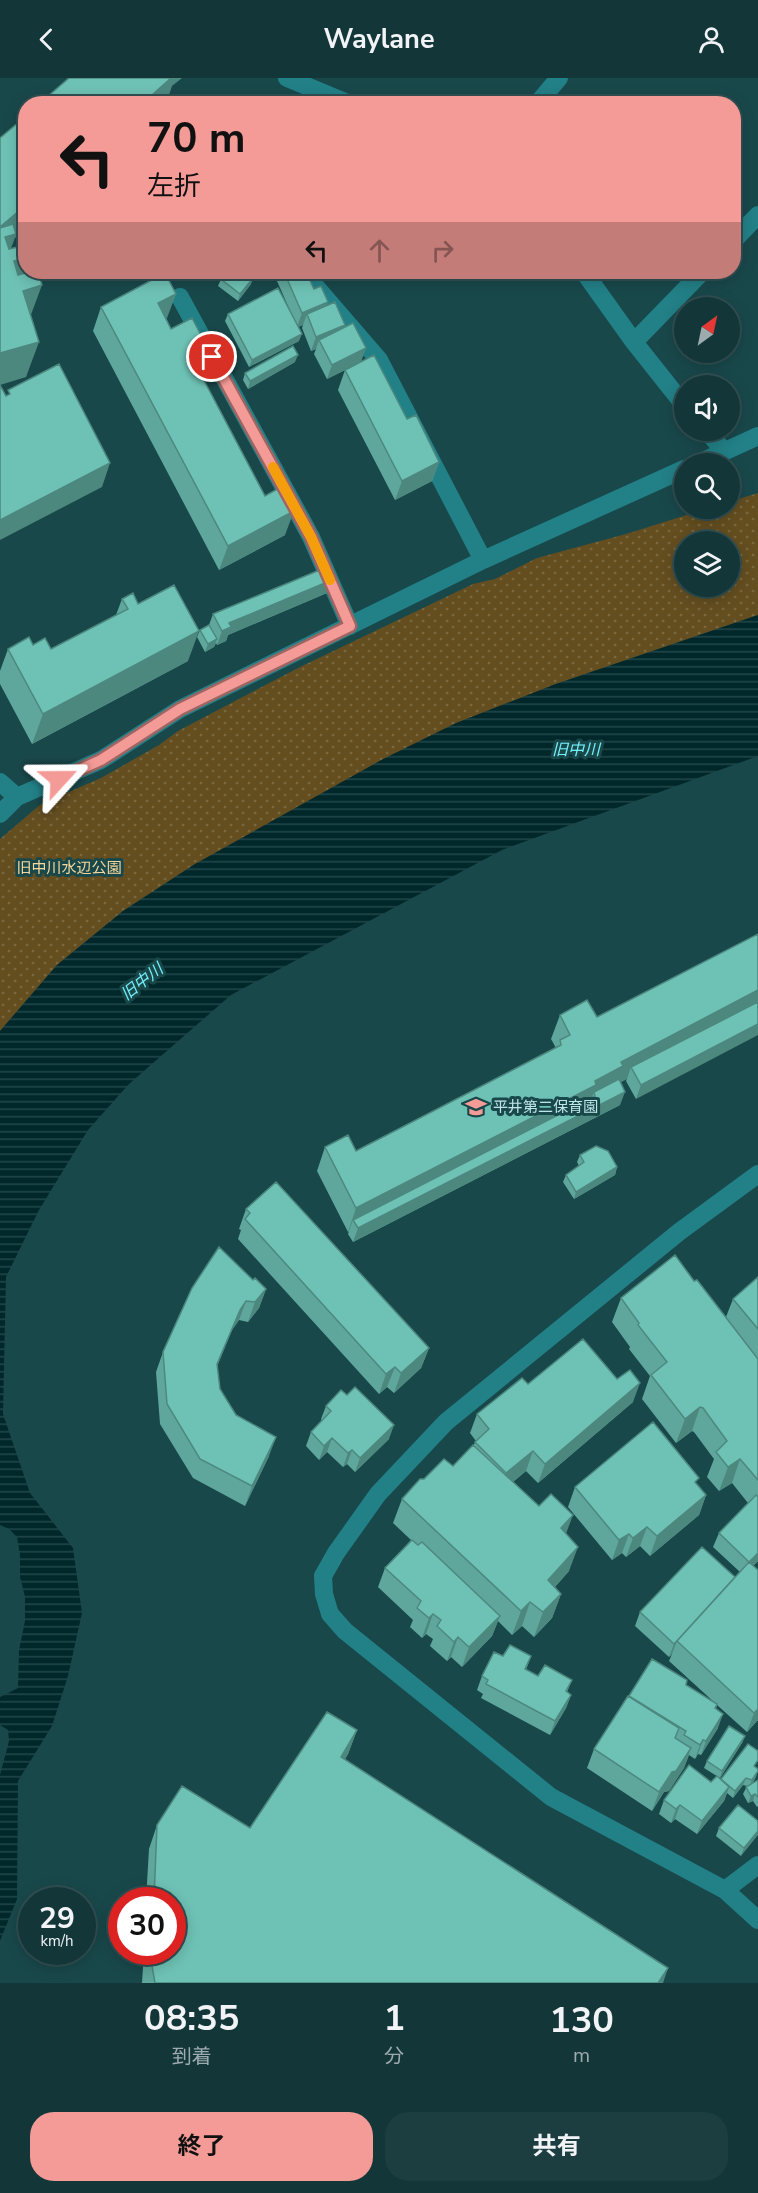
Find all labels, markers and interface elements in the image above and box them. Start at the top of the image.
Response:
text: Waylane [323,21,435,58]
icon: back [30,23,63,56]
icon: person [695,23,728,56]
text: 70 m [147,110,246,167]
icon: left [48,120,126,198]
text: 左折 [147,168,201,205]
icon: left [300,234,333,267]
icon: ahead [363,234,396,267]
icon: right [426,234,459,267]
north arrow [674,297,740,363]
map controls [674,297,740,597]
pin [186,331,237,382]
icon: arrive [195,340,228,373]
button: sound [674,375,740,441]
button: search [674,453,740,519]
button: layers [674,531,740,597]
water label: 旧中川 [552,739,602,761]
position arrow [27,747,91,811]
park label: 旧中川水辺公園 [16,858,122,878]
water label: 旧中川 [116,957,169,1005]
school or university icon: 平井第二保育園 [464,1095,488,1119]
place label: 平井第二保育園 [493,1097,598,1117]
speed limit sign: 30 [108,1887,186,1965]
text: 29 [39,1898,75,1939]
text: km/h [40,1931,74,1951]
text: 08:35 [144,1994,239,2043]
text: 1 [383,1994,405,2043]
text: 130 [549,1996,614,2045]
text: m [573,2042,590,2069]
text: 到着 [172,2043,212,2070]
text: 分 [384,2043,404,2070]
button: 終了 [30,2112,373,2181]
button: 共有 [385,2112,728,2181]

